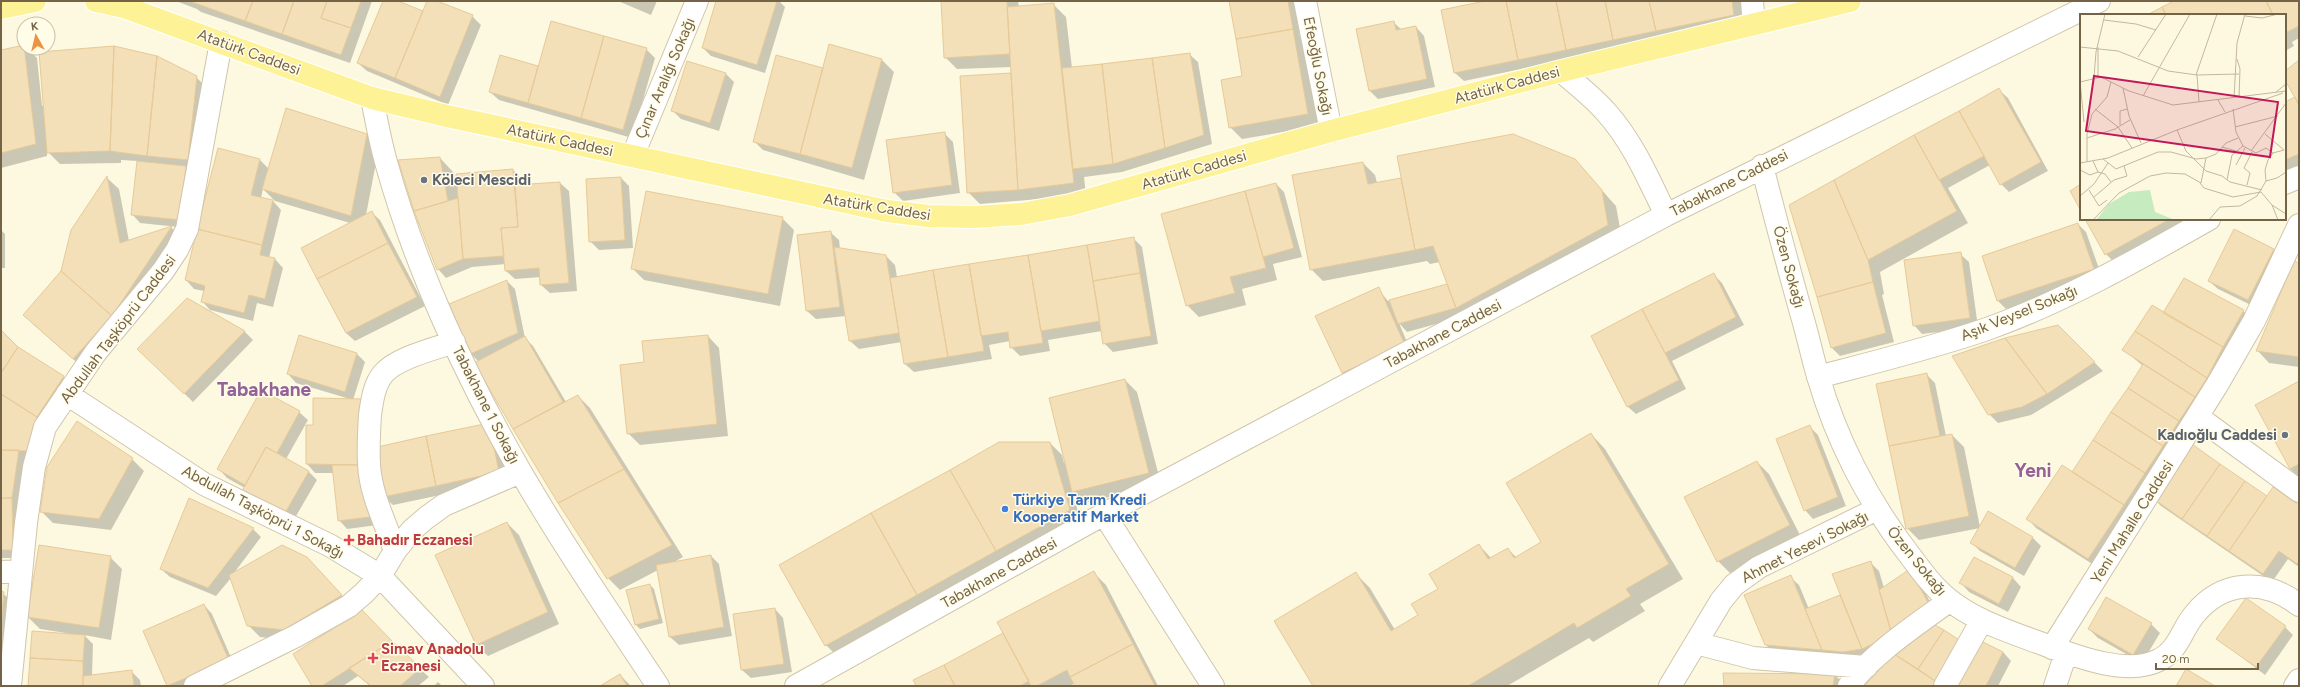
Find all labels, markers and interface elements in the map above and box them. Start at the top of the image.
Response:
inset map [2080,14,2286,220]
street label: Çınar Aralığı Sokağı [631,15,699,141]
street label: Efeoğlu Sokağı [1300,15,1336,117]
north arrow [16,16,56,56]
text: K [30,20,40,34]
street label: Atatürk Caddesi [195,25,303,79]
street label: Atatürk Caddesi [1452,62,1562,108]
street label: Atatürk Caddesi [505,120,615,160]
street label: Atatürk Caddesi [1139,146,1249,194]
street label: Tabakhane Caddesi [1667,146,1791,220]
place label: Köleci Mescidi [432,171,531,189]
marker: Köleci Mescidi [419,175,429,185]
street label: Atatürk Caddesi [822,190,932,224]
street label: Özen Sokağı [1769,224,1809,310]
street label: Abdullah Taşköprü Caddesi [56,251,180,407]
street label: Aşık Veysel Sokağı [1958,281,2080,345]
street label: Tabakhane Caddesi [1382,296,1504,372]
street label: Tabakhane 1 Sokağı [448,343,524,467]
district label: Tabakhane [217,378,311,401]
place label: Kadıoğlu Caddesi [2157,426,2277,444]
marker: Kadıoğlu Caddesi [2280,430,2290,440]
street label: Yeni Mahalle Caddesi [2087,457,2177,587]
district label: Yeni [2015,459,2051,482]
street label: Abdullah Taşköprü 1 Sokağı [179,462,347,562]
place label: Türkiye Tarım Kredi Kooperatif Market [1013,491,1147,526]
marker: Türkiye Tarım Kredi Kooperatif Market [1000,504,1010,514]
street label: Ahmet Yesevi Sokağı [1738,507,1872,587]
street label: Özen Sokağı [1884,523,1950,599]
place label: Bahadır Eczanesi [357,531,473,549]
street label: Tabakhane Caddesi [938,534,1060,612]
marker: Bahadır Eczanesi [344,535,354,545]
place label: Simav Anadolu Eczanesi [381,640,484,675]
scale bar [2156,645,2258,671]
text: 20 m [2162,652,2190,666]
marker: Simav Anadolu Eczanesi [368,653,378,663]

